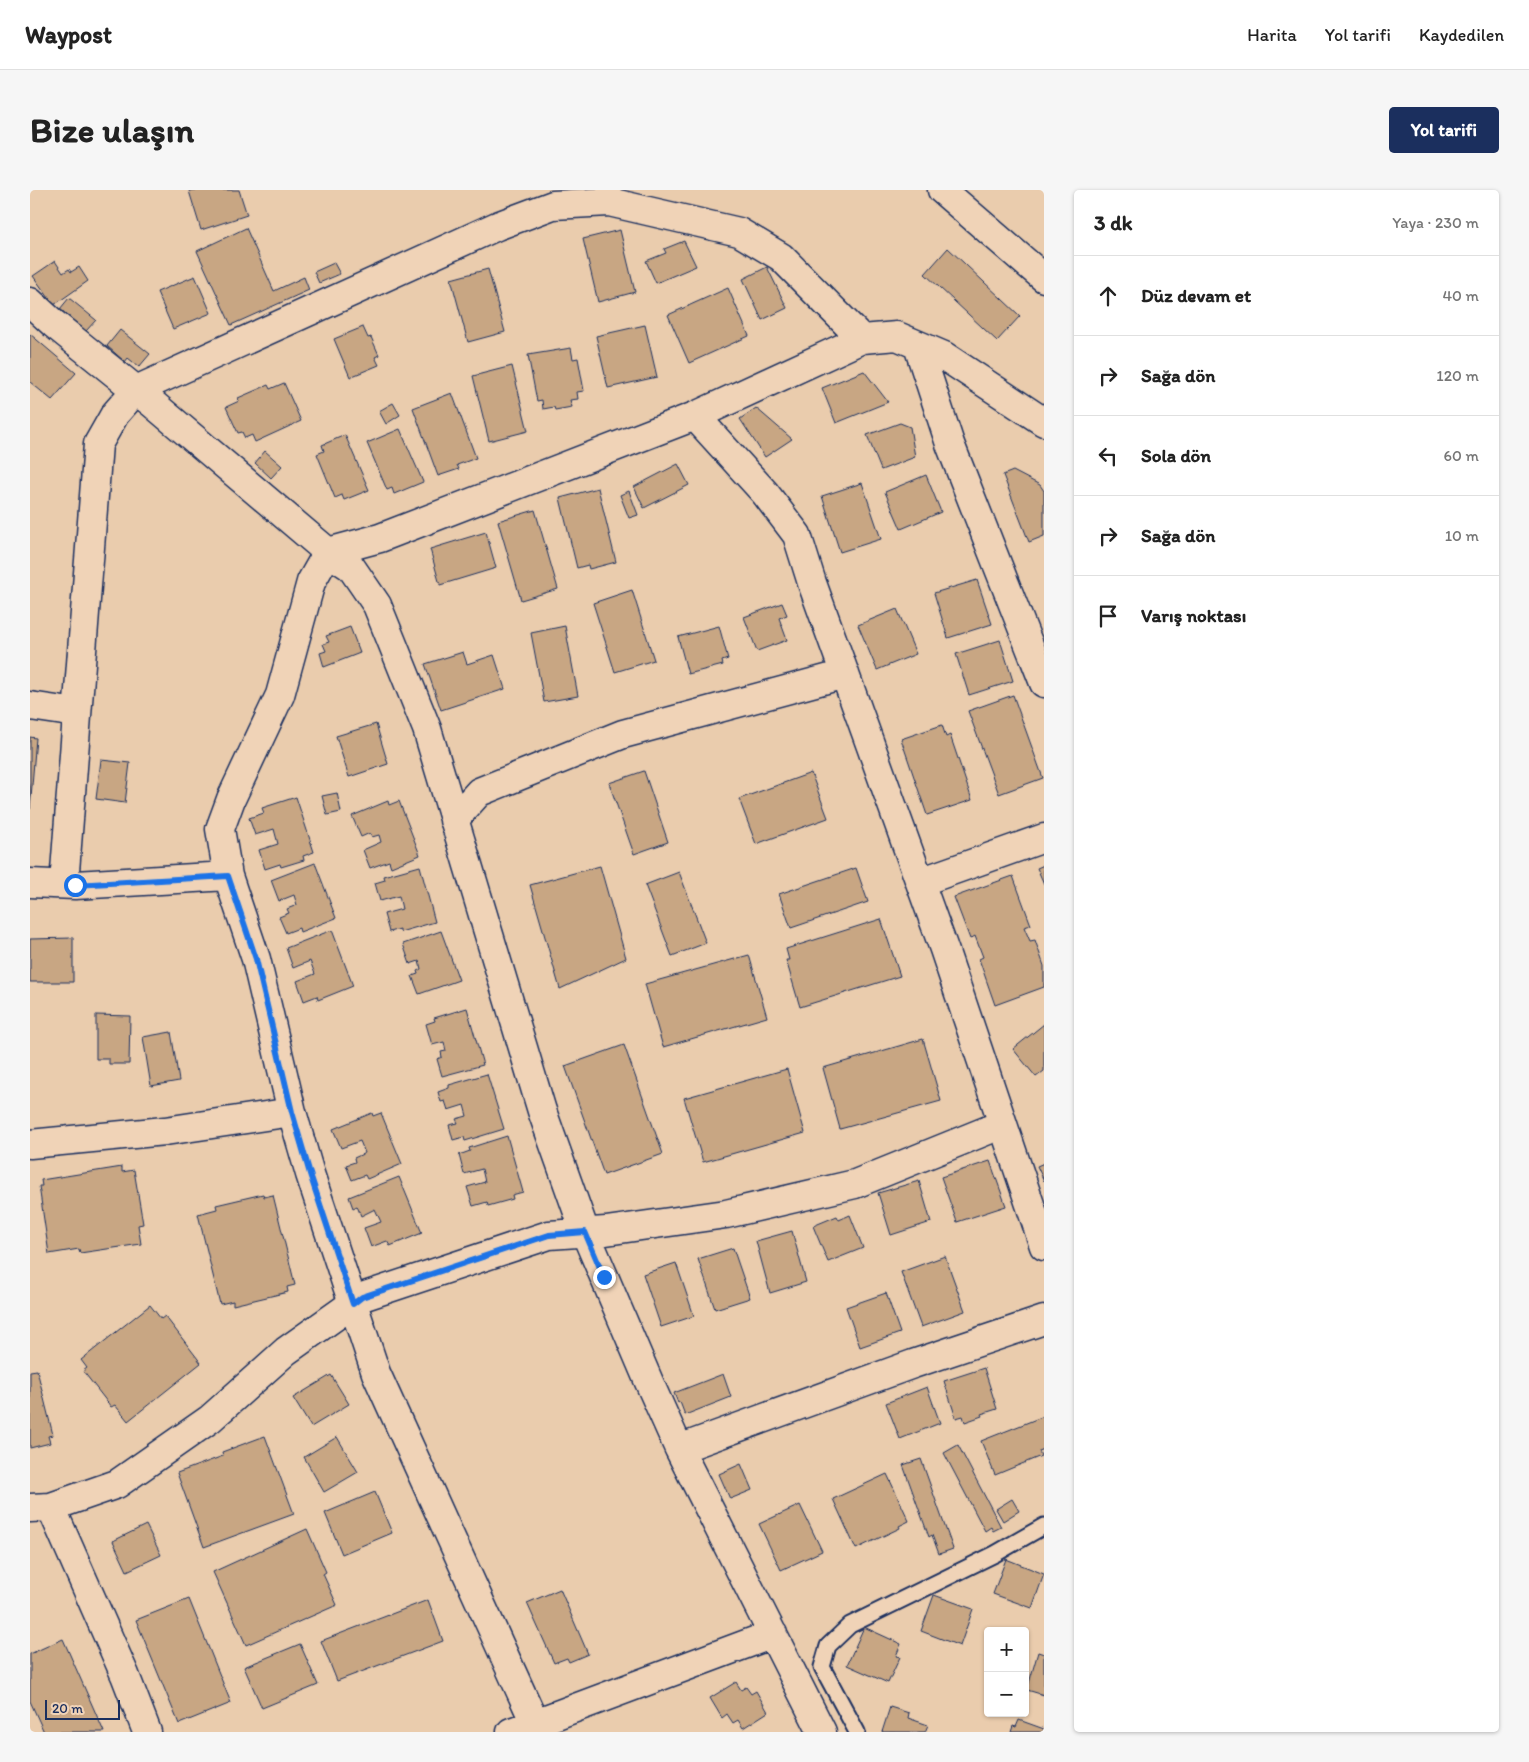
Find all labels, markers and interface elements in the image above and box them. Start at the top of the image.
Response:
text: Waypost [25,20,112,49]
text: Harita [1247,24,1297,46]
text: Yol tarifi [1325,24,1391,46]
text: Kaydedilen [1419,24,1504,46]
button: Yol tarifi [1389,107,1499,153]
text: Bize ulaşın [30,109,194,151]
text: 3 dk [1094,210,1132,235]
text: Yaya · 230 m [1392,213,1479,232]
icon: ahead [1094,282,1122,310]
text: Düz devam et [1141,284,1251,307]
text: 40 m [1442,286,1479,305]
icon: right [1094,362,1122,390]
text: Sağa dön [1141,364,1215,387]
text: 120 m [1436,366,1479,385]
icon: left [1094,442,1122,470]
text: Sola dön [1141,444,1211,467]
text: 60 m [1444,446,1479,465]
icon: right [1094,522,1122,550]
text: Sağa dön [1141,524,1215,547]
text: 10 m [1445,526,1479,545]
icon: arrive [1094,602,1122,630]
text: Varış noktası [1141,604,1246,627]
route start [64,874,87,897]
route end [593,1266,616,1289]
map controls [984,1627,1029,1717]
button: + [984,1627,1029,1672]
button: − [984,1672,1029,1717]
scale bar [45,1697,120,1720]
text: 20 m [52,1700,83,1717]

